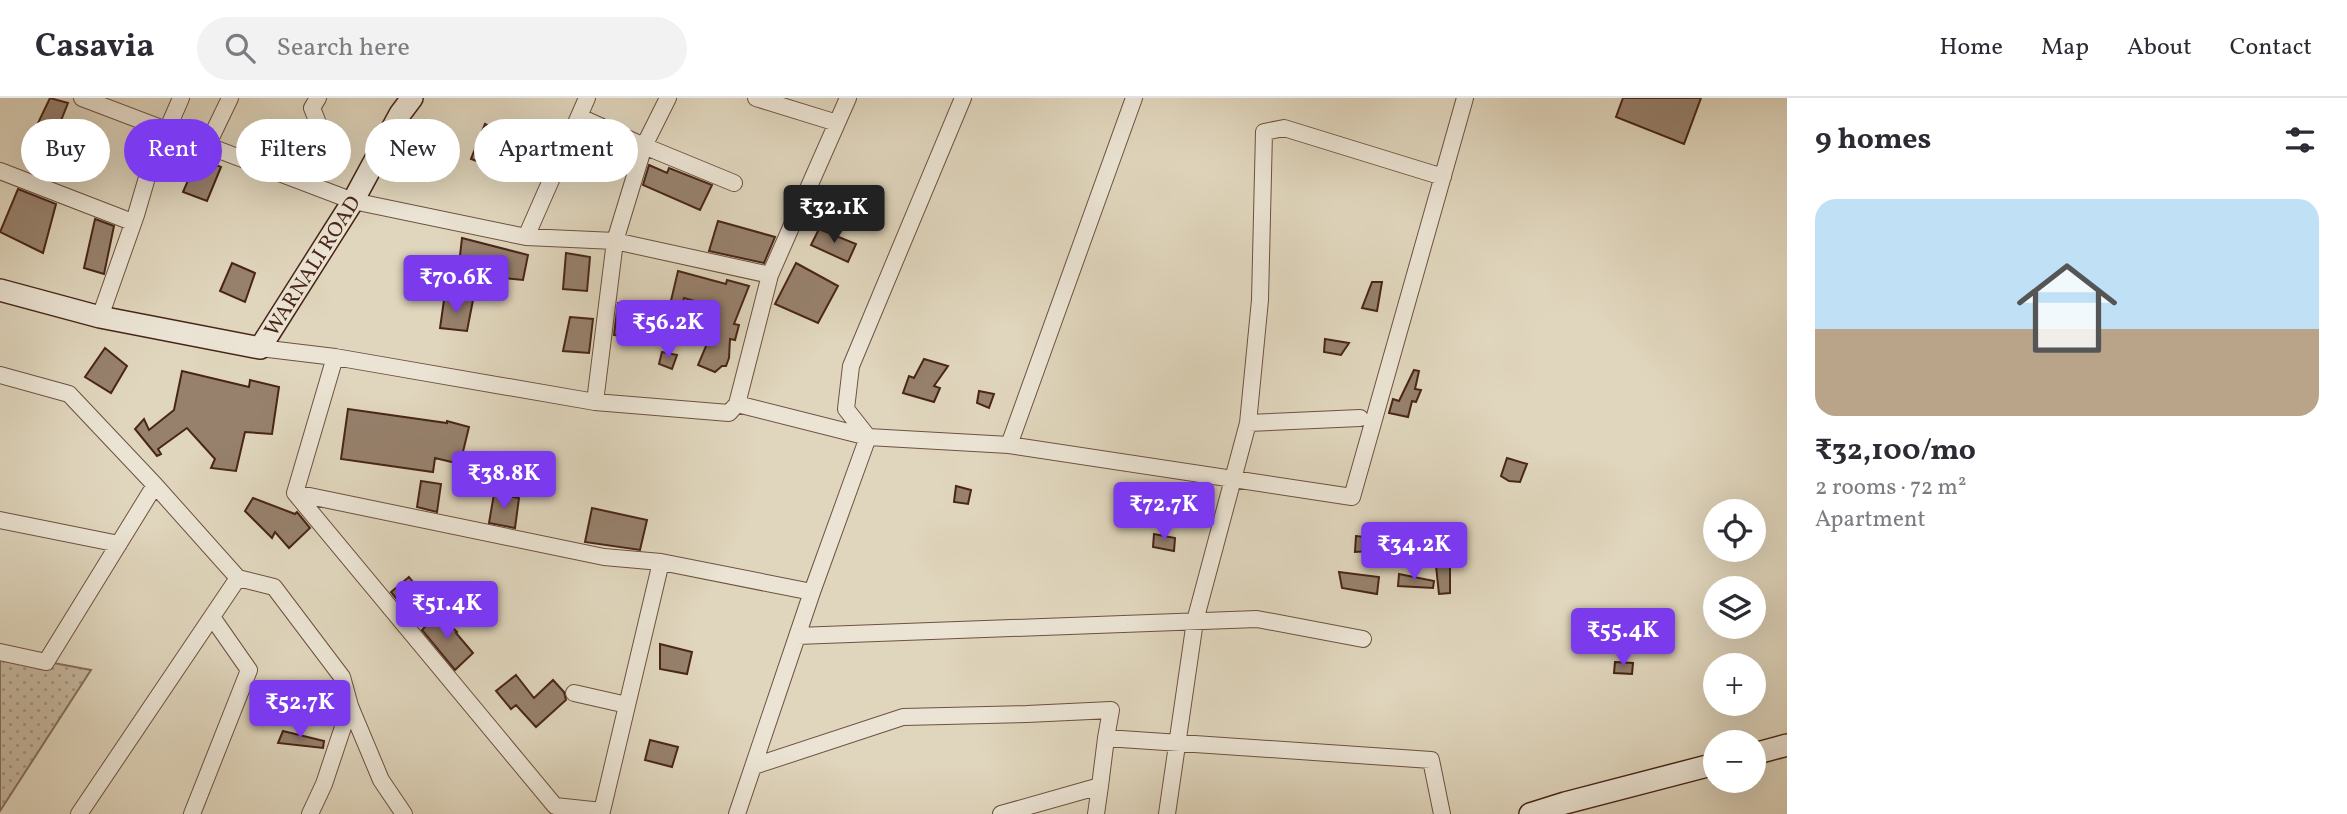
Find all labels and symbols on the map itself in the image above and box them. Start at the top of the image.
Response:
pin: ₹32.1K [777,186,891,245]
street label: WARNALI ROAD [258,191,369,342]
pin: ₹70.6K [399,256,513,315]
pin: ₹56.2K [611,300,725,360]
pin: ₹38.8K [447,452,561,511]
pin: ₹72.7K [1107,482,1221,542]
pin: ₹34.2K [1357,522,1471,582]
pin: ₹51.4K [390,582,504,641]
pin: ₹55.4K [1566,608,1680,668]
pin: ₹52.7K [243,680,357,740]

